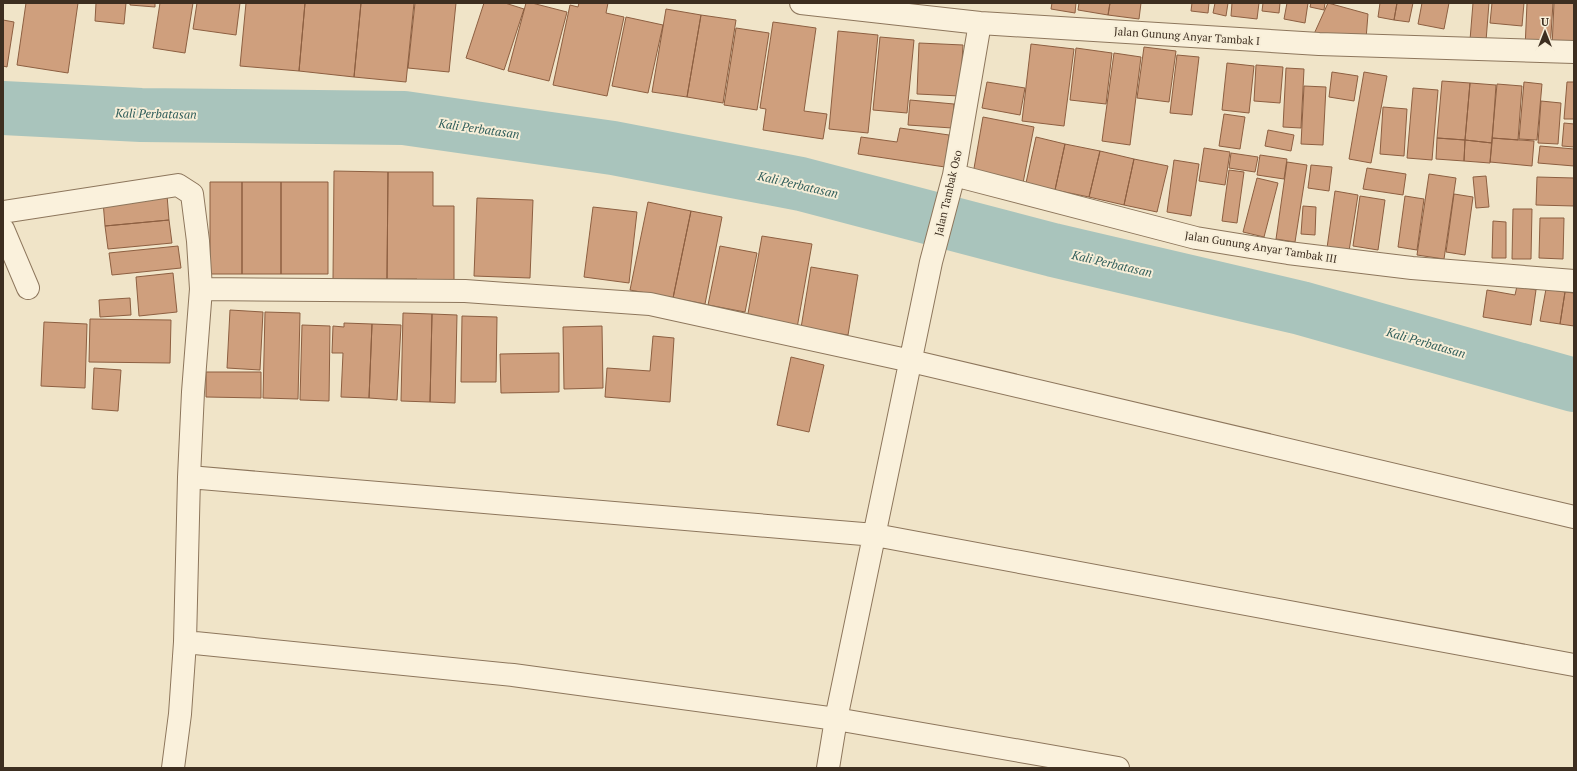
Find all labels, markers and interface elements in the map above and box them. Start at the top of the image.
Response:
north arrow [1525,12,1565,52]
text: U [1541,15,1549,29]
street label: Jalan Gunung Anyar Tambak I [1114,24,1261,48]
water label: Kali Perbatasan [114,105,197,122]
water label: Kali Perbatasan [437,115,521,142]
street label: Jalan Tambak Oso [931,149,965,237]
water label: Kali Perbatasan [756,168,840,201]
street label: Jalan Gunung Anyar Tambak III [1184,228,1338,266]
water label: Kali Perbatasan [1070,247,1154,280]
water label: Kali Perbatasan [1384,324,1467,361]

